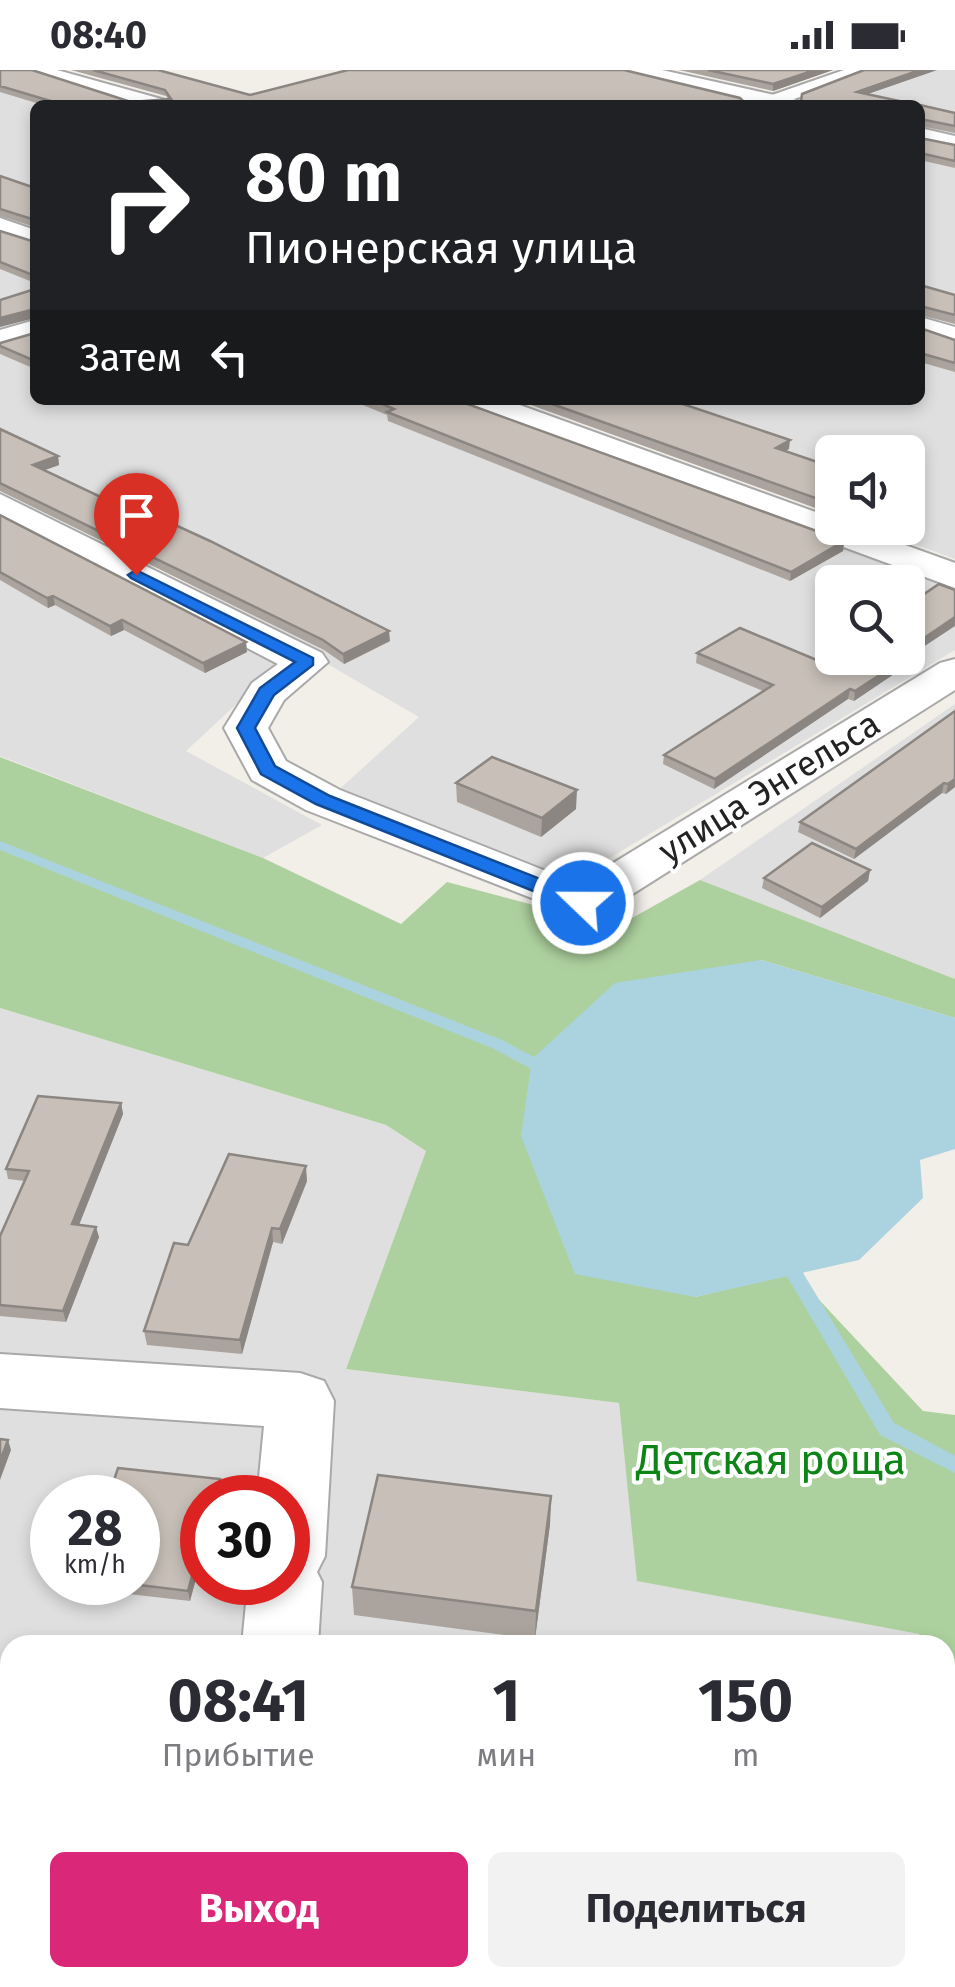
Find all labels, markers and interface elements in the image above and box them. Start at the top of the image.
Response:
text: 08:40 [50,12,147,58]
text: 80 m [245,136,402,220]
icon: right [80,140,210,270]
text: Пионерская улица [245,221,637,275]
icon: left [202,330,257,385]
text: Затем [80,335,182,381]
map controls [815,435,925,675]
button: sound [815,435,925,545]
pin [94,473,179,576]
icon: arrive [109,488,164,543]
button: search [815,565,925,675]
street label: улица Энгельса [651,702,887,872]
position arrow [531,851,635,955]
park label: Детская роща [635,1435,906,1485]
speed limit sign: 30 [180,1475,310,1605]
text: 28 [68,1498,122,1558]
text: km/h [64,1550,126,1580]
text: 08:41 [168,1665,309,1737]
text: 1 [492,1665,520,1737]
text: 150 [698,1665,793,1737]
text: Прибытие [162,1736,315,1774]
text: мин [477,1736,536,1774]
text: m [732,1736,759,1774]
button: Выход [50,1852,468,1967]
button: Поделиться [488,1852,905,1967]

